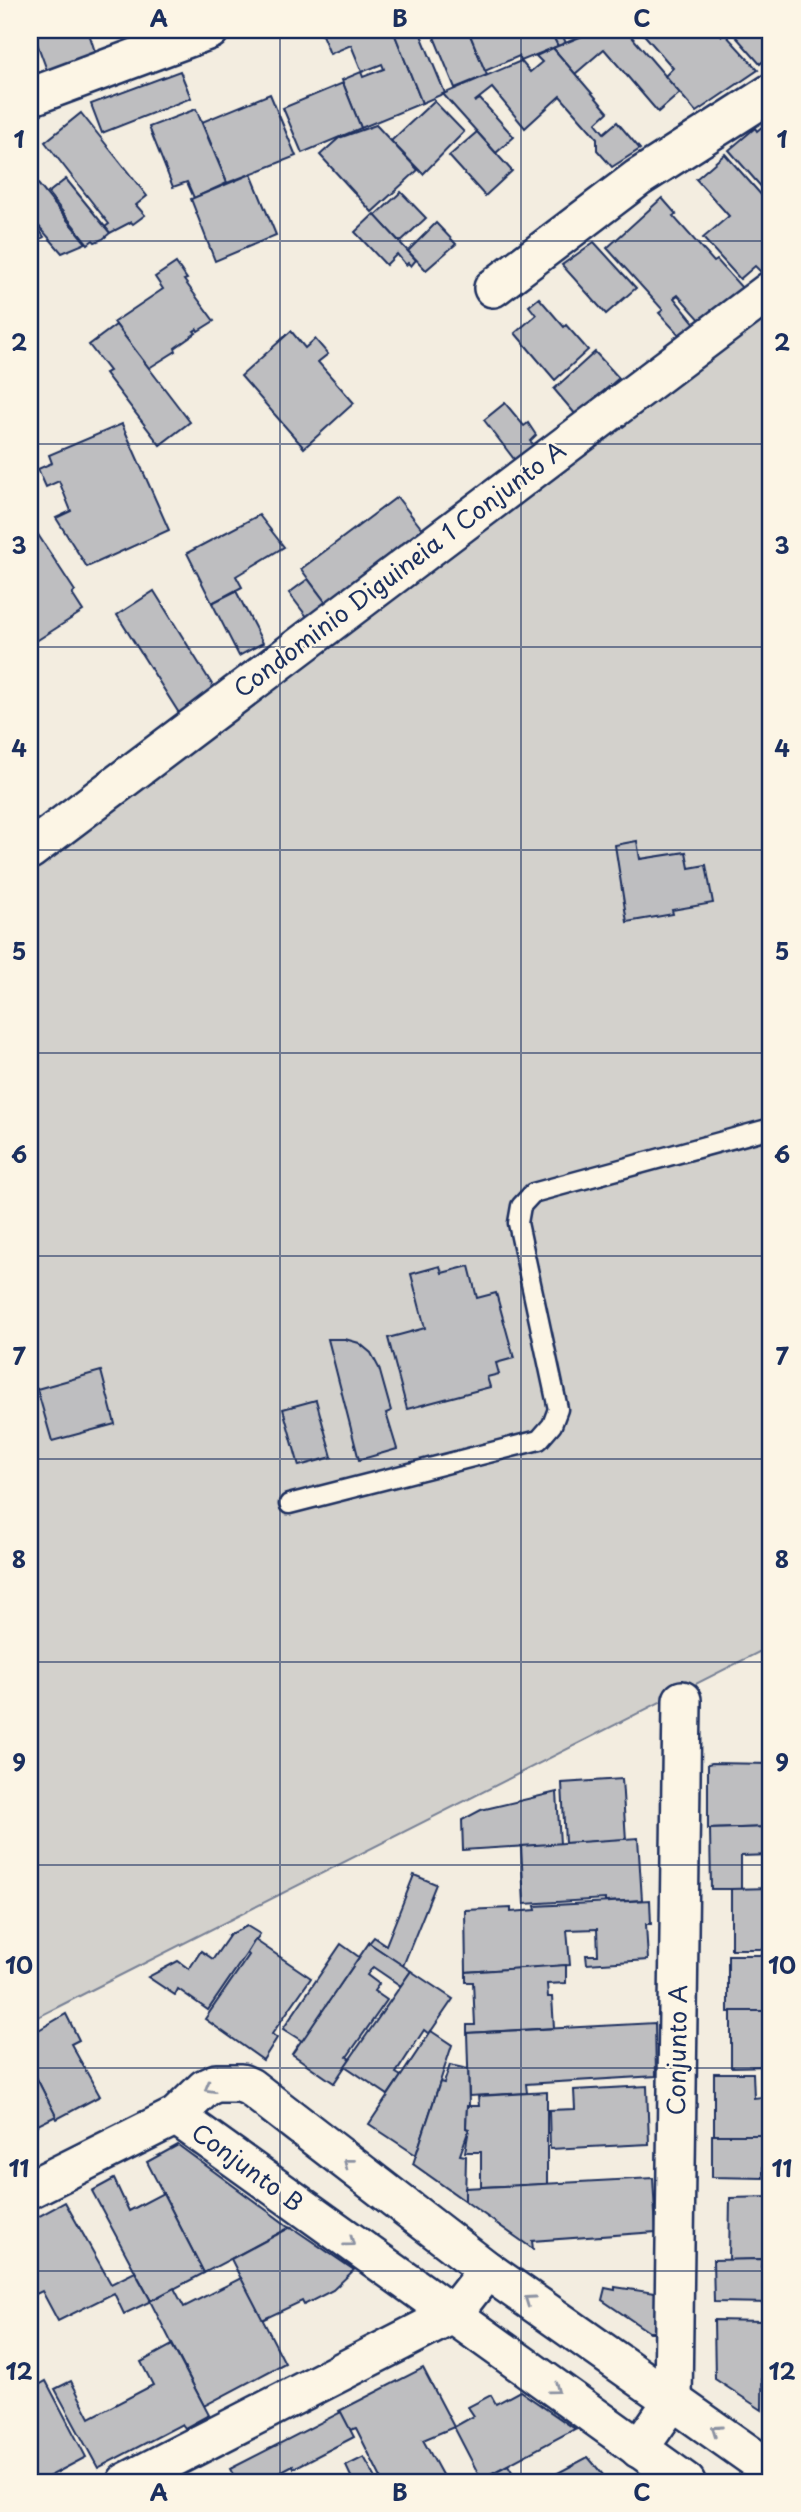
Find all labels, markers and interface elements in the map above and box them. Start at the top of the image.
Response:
text: A [150,0,168,35]
text: B [392,0,408,35]
text: C [633,0,651,35]
text: 1 [14,121,25,156]
text: 1 [777,121,788,156]
text: 2 [11,324,27,359]
text: 2 [774,324,790,359]
street label: Condominio Diguineia 1 Conjunto A [225,431,572,705]
text: 3 [11,527,27,562]
text: 3 [774,527,790,562]
text: 4 [11,730,27,765]
text: 4 [774,730,790,765]
text: 5 [12,933,26,968]
text: 5 [775,933,789,968]
text: 6 [11,1136,27,1171]
text: 6 [774,1136,790,1171]
text: 7 [12,1338,26,1373]
text: 7 [775,1338,789,1373]
text: 8 [12,1541,26,1576]
text: 8 [775,1541,789,1576]
text: 9 [12,1744,26,1779]
text: 9 [775,1744,789,1779]
text: 10 [5,1947,33,1982]
text: 10 [768,1947,796,1982]
street label: Conjunto A [657,1984,695,2116]
one-way arrow [203,2080,216,2094]
street label: Conjunto B [185,2113,312,2219]
text: 11 [9,2150,30,2185]
text: 11 [772,2150,793,2185]
one-way arrow [343,2158,356,2171]
one-way arrow [343,2234,355,2246]
one-way arrow [524,2296,537,2308]
text: 12 [5,2353,33,2388]
text: 12 [768,2353,796,2388]
one-way arrow [547,2381,560,2393]
one-way arrow [711,2426,724,2439]
text: A [150,2474,168,2509]
text: B [392,2474,408,2509]
text: C [633,2474,651,2509]

